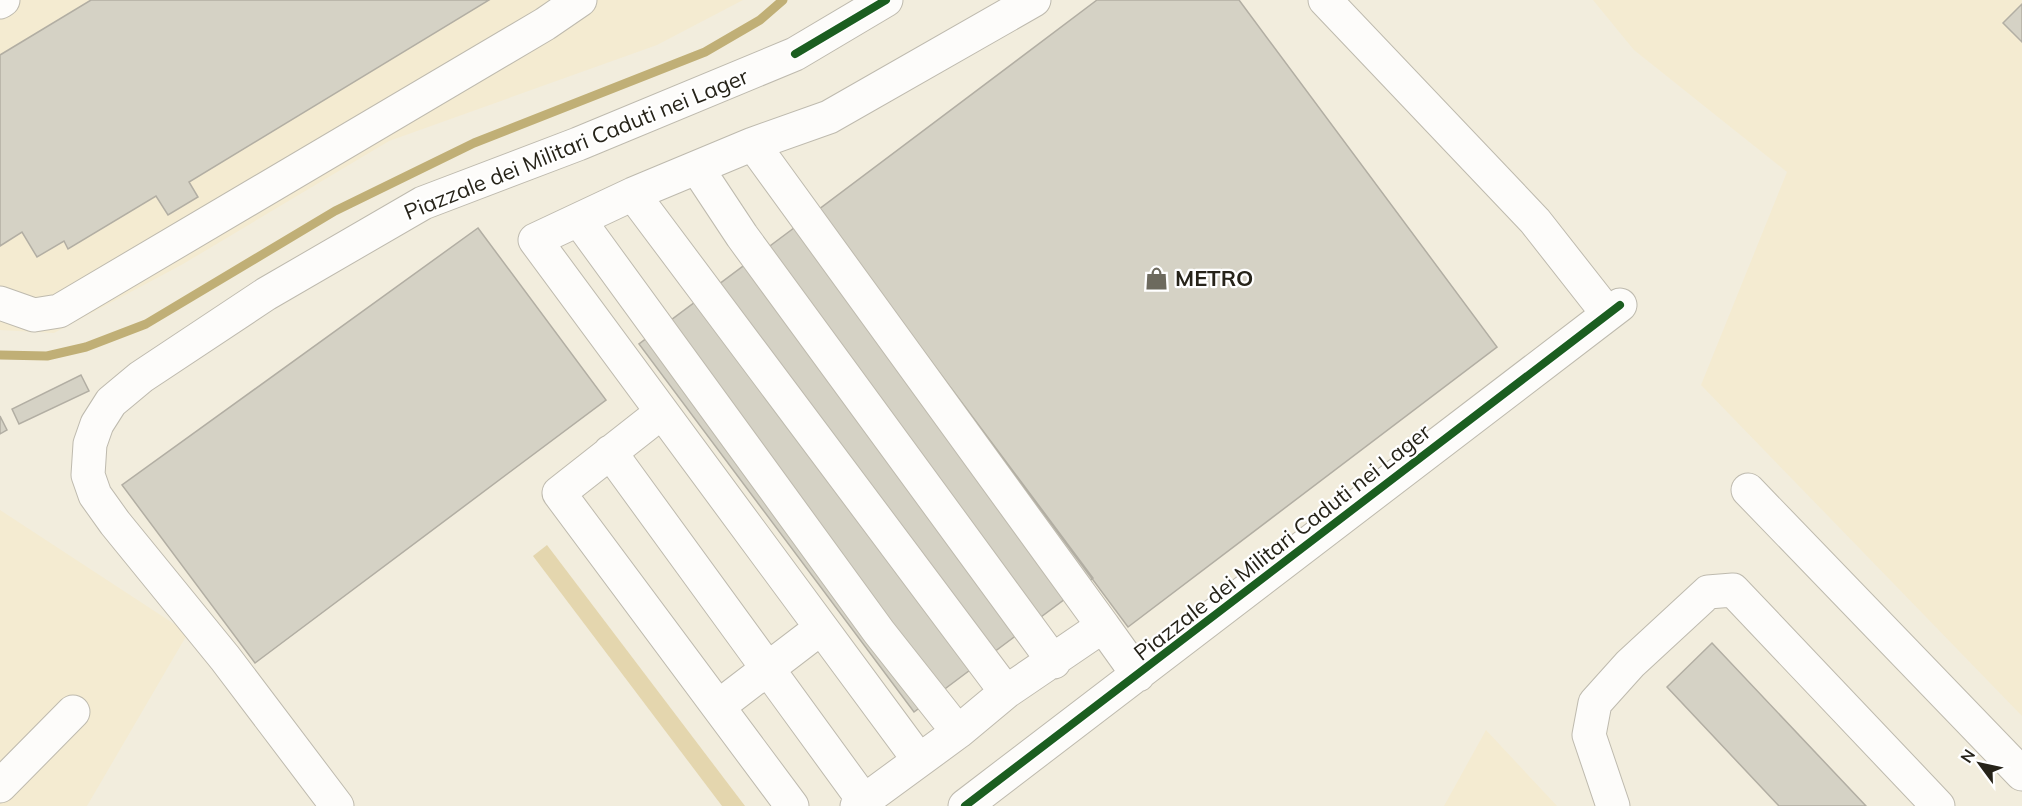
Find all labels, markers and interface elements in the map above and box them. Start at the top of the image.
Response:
street label: Piazzale dei Militari Caduti nei Lager [400,62,752,226]
place label: METRO [1175,264,1253,292]
shop icon: METRO [1144,265,1170,291]
street label: Piazzale dei Militari Caduti nei Lager [1128,417,1436,667]
north arrow [1950,734,2010,794]
text: N [1956,745,1979,766]

